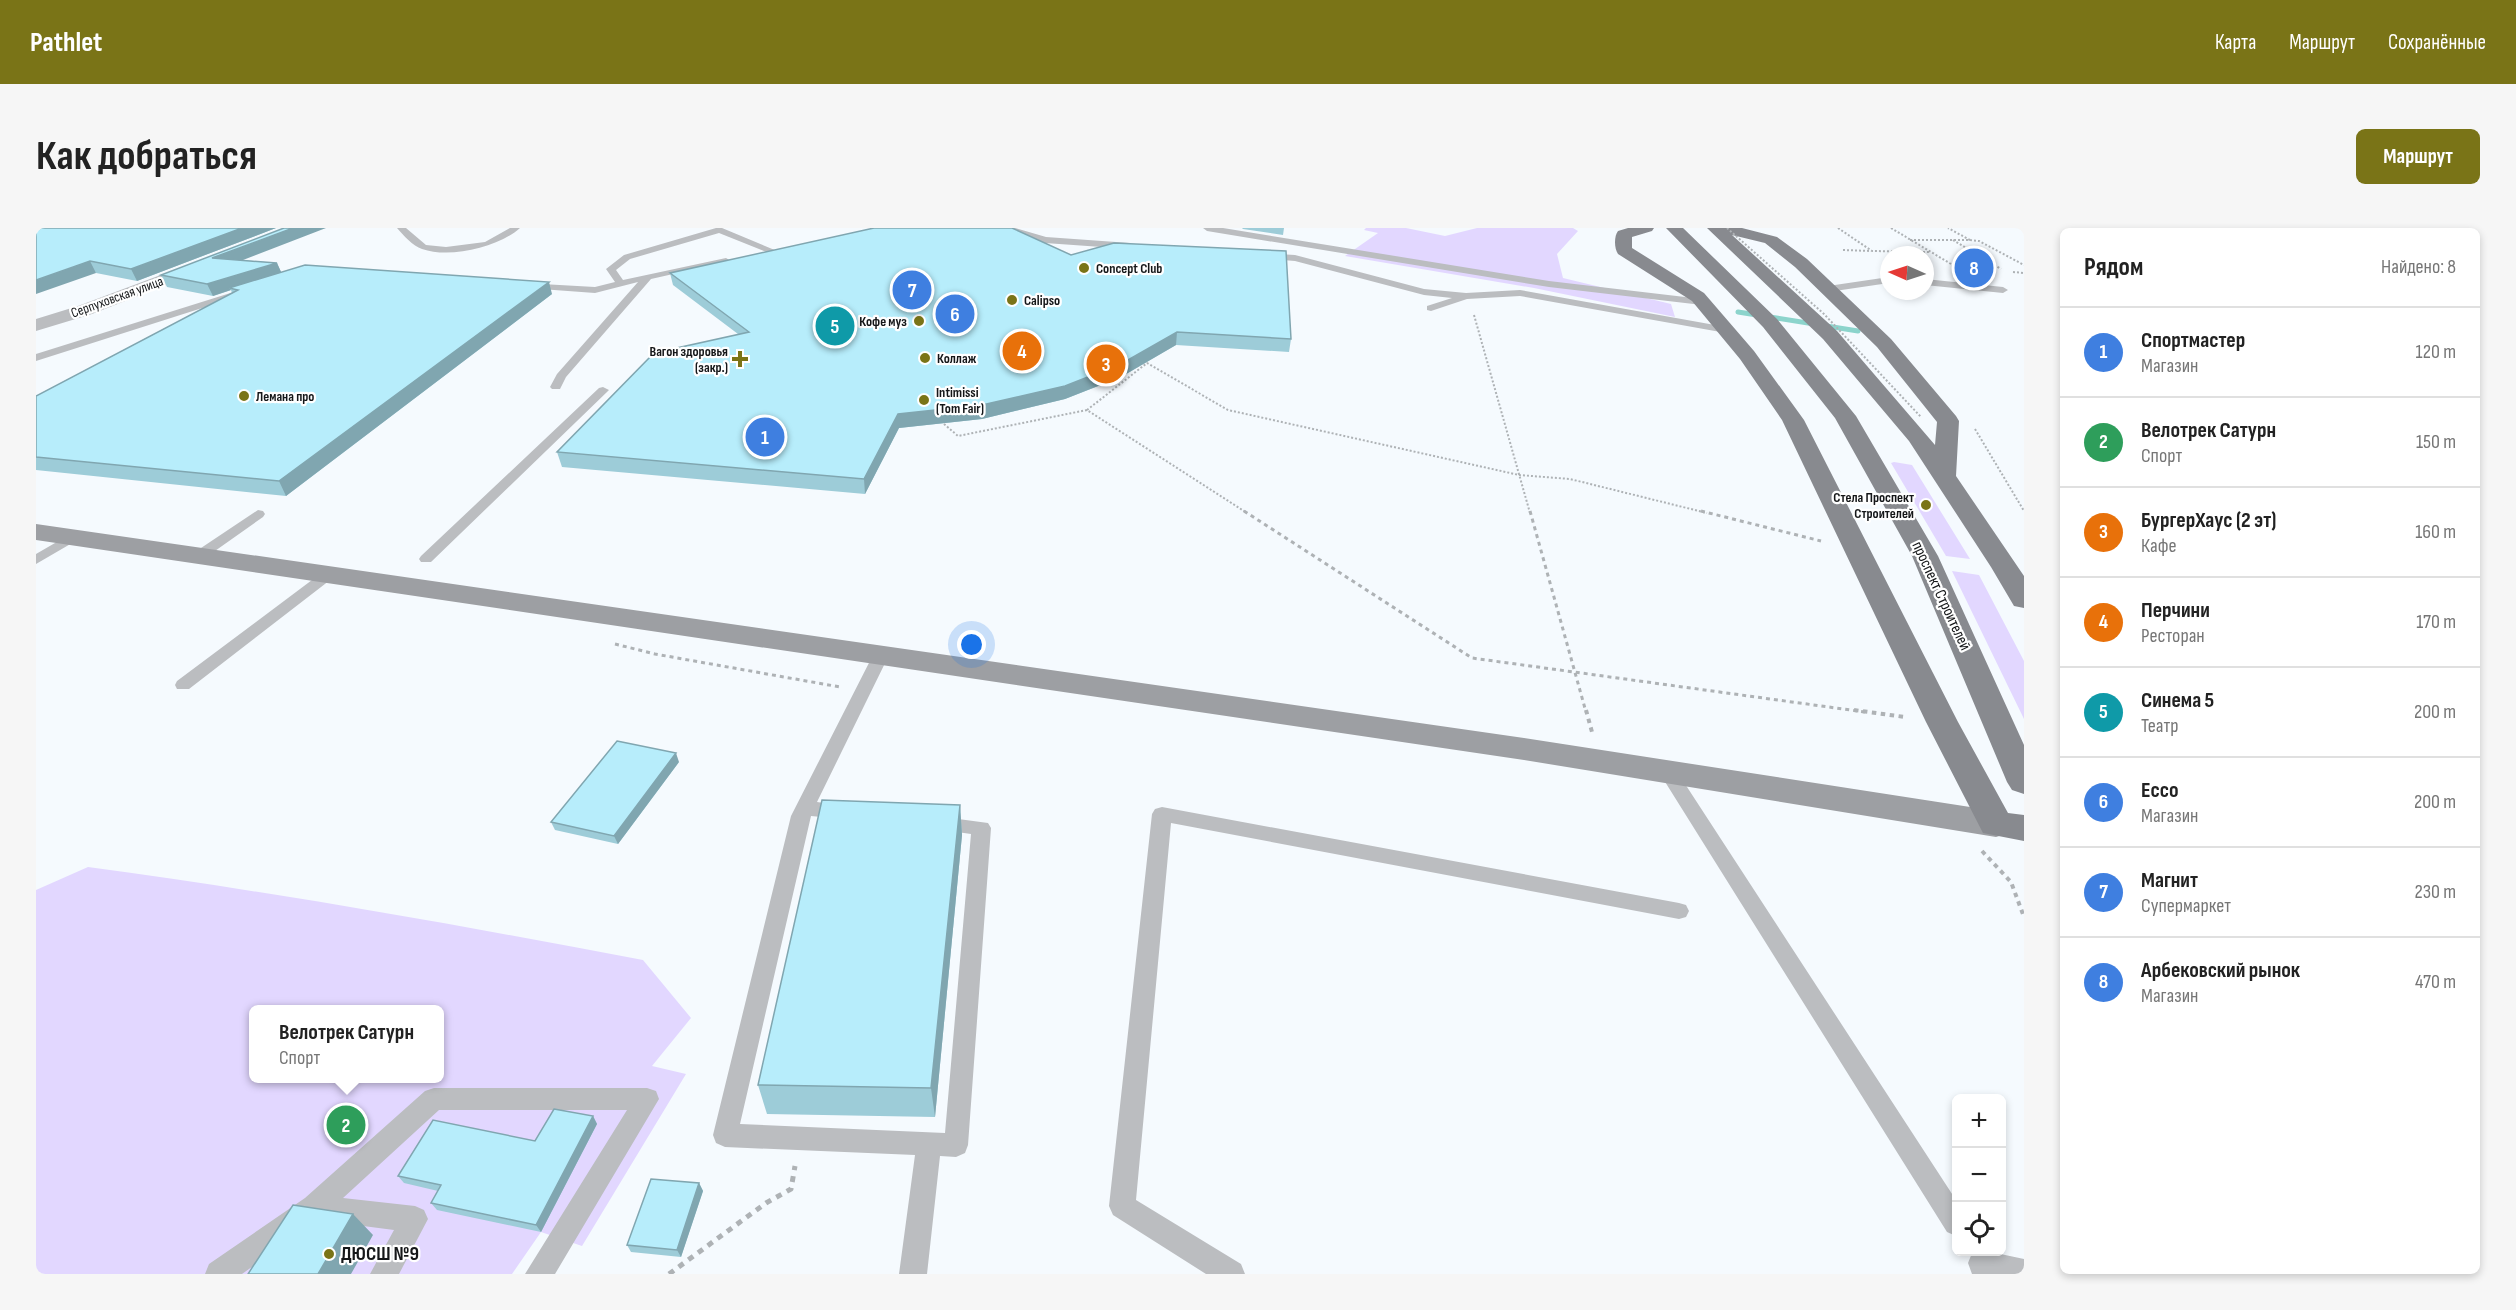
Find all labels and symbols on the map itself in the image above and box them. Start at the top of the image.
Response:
north arrow [1880,246,1934,300]
pin: 8 [1954,246,1994,291]
place label: Concept Club [1096,260,1162,277]
marker: Concept Club [1077,261,1091,275]
pin: 7 [892,268,932,312]
street label: Серпуховская улица [68,272,166,322]
pin: 6 [936,292,974,337]
place label: Calipso [1024,292,1060,309]
marker: Calipso [1005,293,1019,307]
pin: 5 [816,304,854,348]
place label: Кофе муз [859,313,907,330]
marker: Кофе муз [912,314,926,328]
pin: 4 [1002,328,1042,374]
pin: 3 [1086,342,1126,386]
place label: Вагон здоровья (закр.) [649,343,728,376]
place label: Коллаж [937,350,977,367]
marker: Коллаж [918,351,932,365]
marker: Вагон здоровья (закр.) [733,352,747,366]
place label: Intimissi (Tom Fair) [936,384,984,417]
place label: Лемана про [256,388,314,405]
marker: Лемана про [237,389,251,403]
marker: Intimissi (Tom Fair) [917,393,931,407]
pin: 1 [746,414,784,460]
place label: Стела Проспект Строителей [1833,489,1914,522]
marker: Стела Проспект Строителей [1919,498,1933,512]
street label: проспект Строителей [1908,539,1974,653]
your location [957,630,986,659]
pin: 2 [326,1102,366,1148]
place label: ДЮСШ №9 [341,1242,419,1266]
marker: ДЮСШ №9 [322,1247,336,1261]

